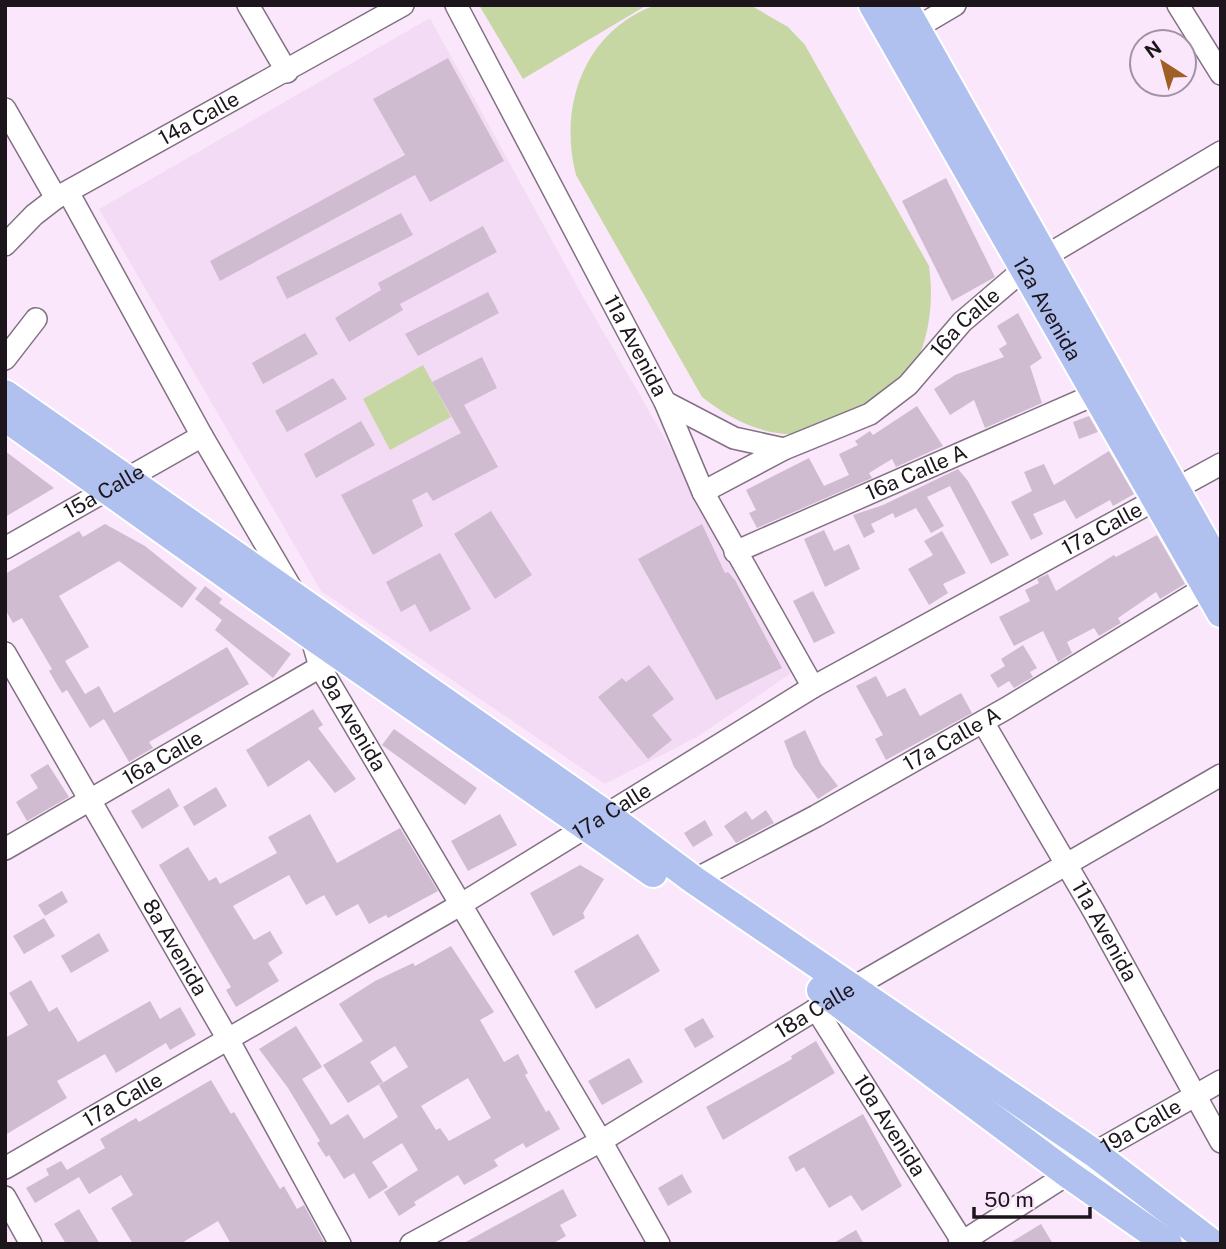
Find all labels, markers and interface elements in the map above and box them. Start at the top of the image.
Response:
north arrow [1128,28,1198,98]
text: N [1141,36,1165,63]
street label: 14a Calle [154,86,243,150]
street label: 12a Avenida [1008,252,1087,365]
street label: 16a Calle [925,282,1005,362]
street label: 11a Avenida [599,290,673,401]
street label: 16a Calle A [862,439,971,505]
street label: 15a Calle [59,458,149,524]
street label: 17a Calle [1057,497,1146,560]
street label: 9a Avenida [316,671,392,776]
street label: 17a Calle A [899,701,1005,776]
street label: 16a Calle [118,725,207,790]
street label: 17a Calle [568,777,655,844]
street label: 11a Avenida [1067,876,1143,986]
street label: 8a Avenida [138,894,213,1000]
street label: 18a Calle [770,976,859,1043]
street label: 17a Calle [78,1067,167,1132]
street label: 10a Avenida [849,1070,931,1181]
street label: 19a Calle [1096,1093,1185,1159]
scale bar [974,1176,1090,1220]
text: 50 m [984,1187,1034,1212]

